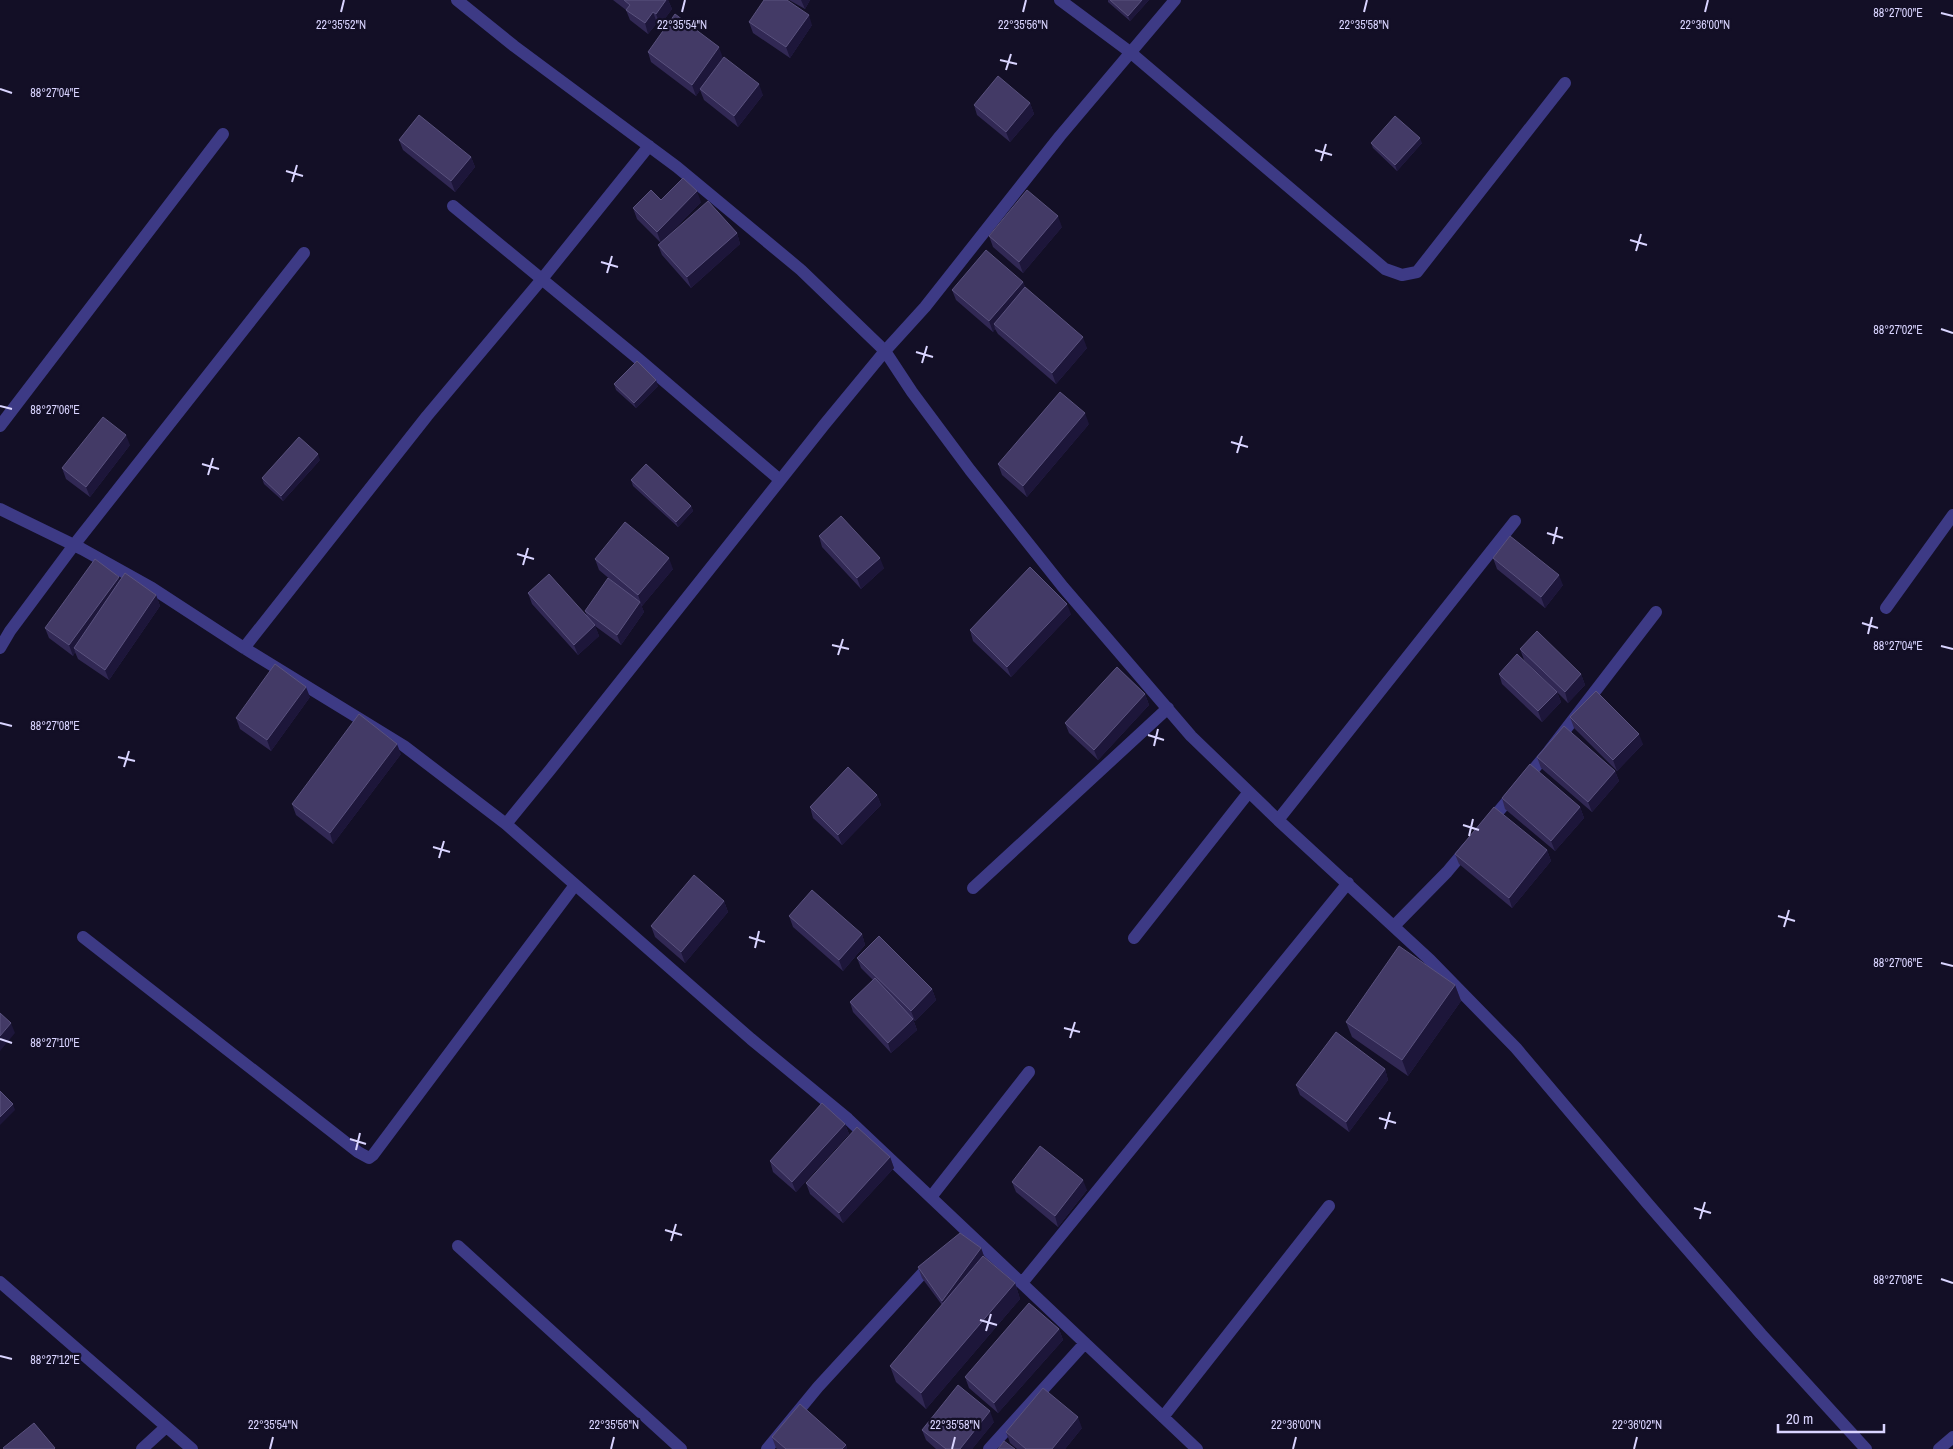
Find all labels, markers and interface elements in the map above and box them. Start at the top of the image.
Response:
text: 88°27'00"E [1873,5,1923,21]
text: 22°35'52"N [316,17,366,33]
text: 22°35'54"N [657,17,707,33]
text: 22°35'56"N [998,17,1048,33]
text: 22°35'58"N [1339,17,1389,33]
text: 22°36'00"N [1680,17,1730,33]
text: 88°27'04"E [30,85,80,101]
text: 88°27'02"E [1873,322,1923,338]
text: 88°27'06"E [30,402,80,418]
text: 88°27'04"E [1873,638,1923,654]
text: 88°27'08"E [30,718,80,734]
text: 88°27'06"E [1873,955,1923,971]
text: 88°27'10"E [30,1035,80,1051]
text: 88°27'08"E [1873,1272,1923,1288]
text: 88°27'12"E [30,1352,80,1368]
scale bar [1778,1402,1884,1434]
text: 20 m [1786,1408,1813,1429]
text: 22°35'54"N [248,1417,298,1433]
text: 22°35'56"N [589,1417,639,1433]
text: 22°35'58"N [930,1417,980,1433]
text: 22°36'00"N [1271,1417,1321,1433]
text: 22°36'02"N [1612,1417,1662,1433]

